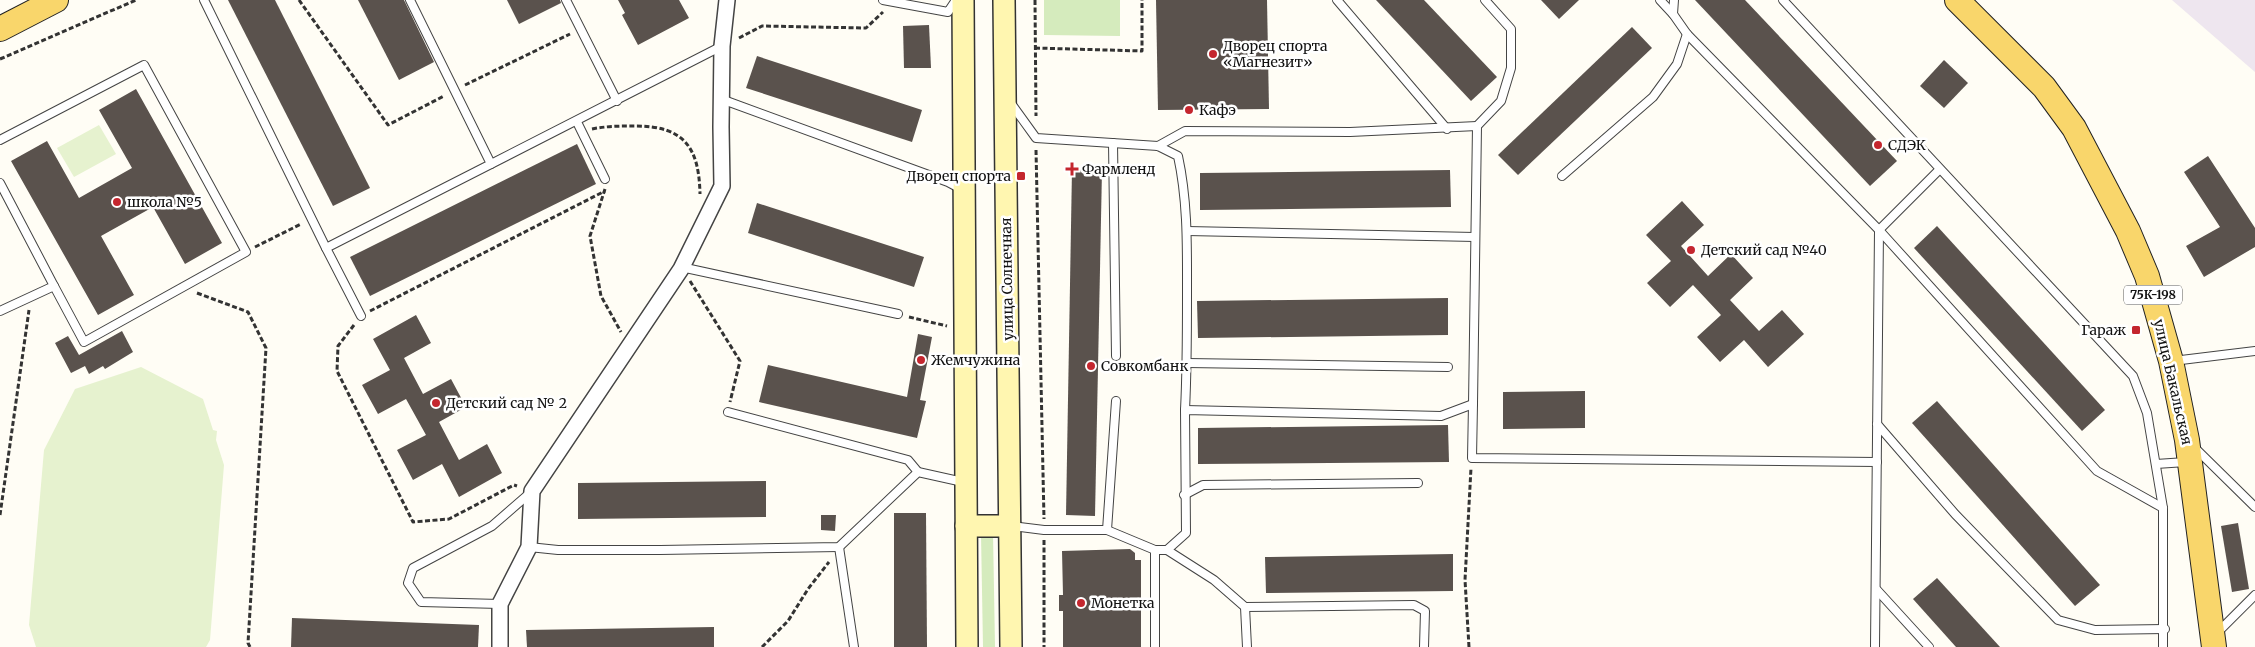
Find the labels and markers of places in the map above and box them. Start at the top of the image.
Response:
place label: Дворец спорта «Магнезит» [1223,37,1328,71]
marker: Дворец спорта «Магнезит» [1207,48,1219,60]
place label: Кафэ [1199,101,1236,119]
marker: Кафэ [1183,104,1195,116]
place label: СДЭК [1888,136,1926,154]
marker: СДЭК [1872,139,1884,151]
place label: Фармленд [1082,160,1156,178]
marker: Фармленд [1066,163,1078,175]
place label: Дворец спорта [907,167,1011,185]
marker: Дворец спорта [1015,170,1027,182]
place label: школа №5 [127,193,202,211]
marker: школа №5 [111,196,123,208]
place label: Детский сад №40 [1701,241,1827,259]
marker: Детский сад №40 [1685,244,1697,256]
place label: Гараж [2081,321,2126,339]
marker: Гараж [2130,324,2142,336]
place label: Жемчужина [931,351,1021,369]
marker: Жемчужина [915,354,927,366]
place label: Совкомбанк [1101,357,1188,375]
marker: Совкомбанк [1085,360,1097,372]
place label: Детский сад № 2 [446,394,567,412]
marker: Детский сад № 2 [430,397,442,409]
place label: Монетка [1091,594,1155,612]
marker: Монетка [1075,597,1087,609]

